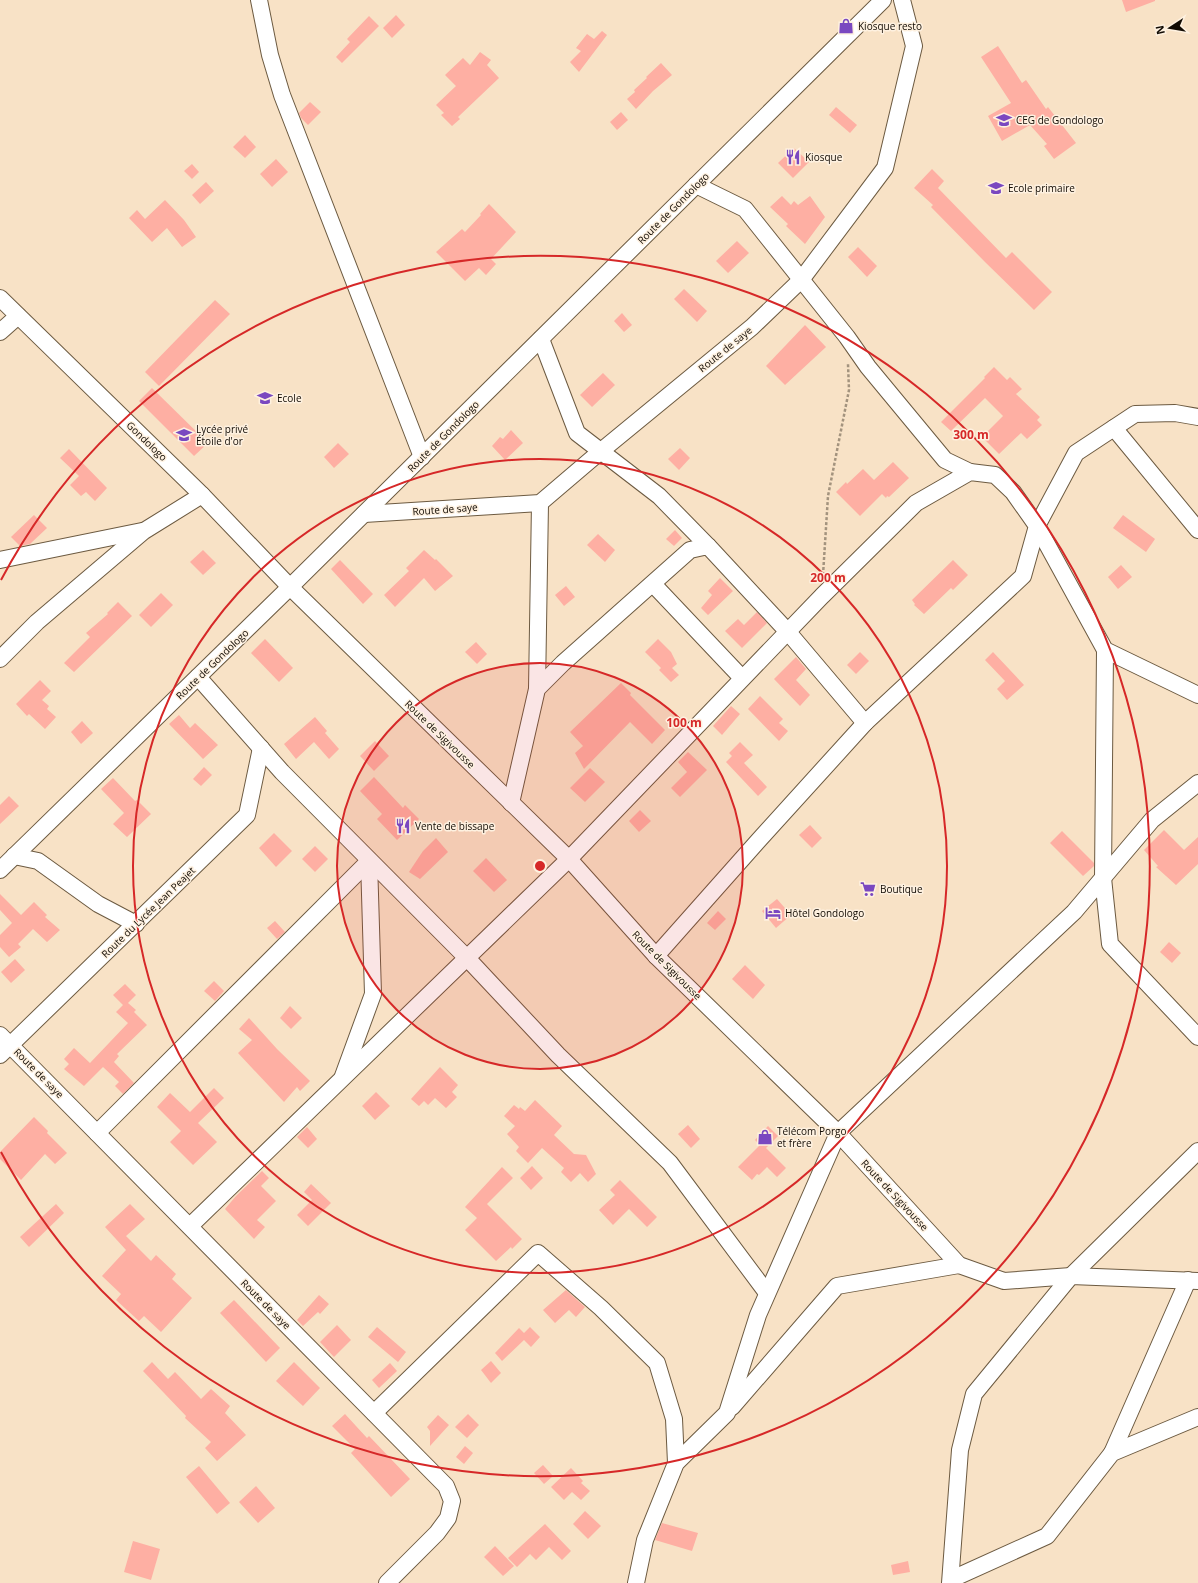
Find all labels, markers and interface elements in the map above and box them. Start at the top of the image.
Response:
north arrow [1150,8,1190,48]
shop icon: Kiosque resto [837,17,855,35]
place label: Kiosque resto [858,19,922,33]
text: N [1151,24,1168,36]
school or university icon: CEG de Gondologo [995,111,1013,129]
place label: CEG de Gondologo [1016,113,1104,127]
restaurant icon: Kiosque [784,148,802,166]
place label: Kiosque [805,150,843,164]
street label: Route de Gondologo [634,169,712,247]
school or university icon: Ecole primaire [987,179,1005,197]
place label: Ecole primaire [1008,181,1075,195]
street label: Route de saye [695,323,755,375]
school or university icon: Ecole [256,389,274,407]
place label: Ecole [277,391,302,405]
street label: Route de Gondologo [404,397,482,475]
street label: Gondologo [124,418,170,464]
place label: Lycée privé Étoile d'or [196,422,249,448]
school or university icon: Lycée privé Étoile d'or [175,426,193,444]
text: 300 m [953,426,989,443]
street label: Route de saye [412,500,478,518]
text: 200 m [810,569,846,586]
street label: Route de Gondologo [173,626,251,702]
street label: Route de Sigivousse [402,697,478,771]
text: 100 m [666,714,702,731]
restaurant icon: Vente de bissape [394,817,412,835]
place label: Vente de bissape [415,819,495,833]
centre of rings [533,859,547,873]
street label: Route du Lycée Jean Peajet [98,863,198,961]
supermarket icon: Boutique [859,880,877,898]
place label: Boutique [880,882,923,896]
hotel icon: Hôtel Gondologo [764,904,782,922]
place label: Hôtel Gondologo [785,906,864,920]
street label: Route de Sigivousse [629,927,705,1003]
street label: Route de saye [11,1045,67,1101]
place label: Télécom Porgo et frère [777,1124,847,1150]
shop icon: Télécom Porgo et frère [756,1128,774,1146]
street label: Route de Sigivousse [858,1156,932,1234]
street label: Route de saye [238,1276,294,1332]

